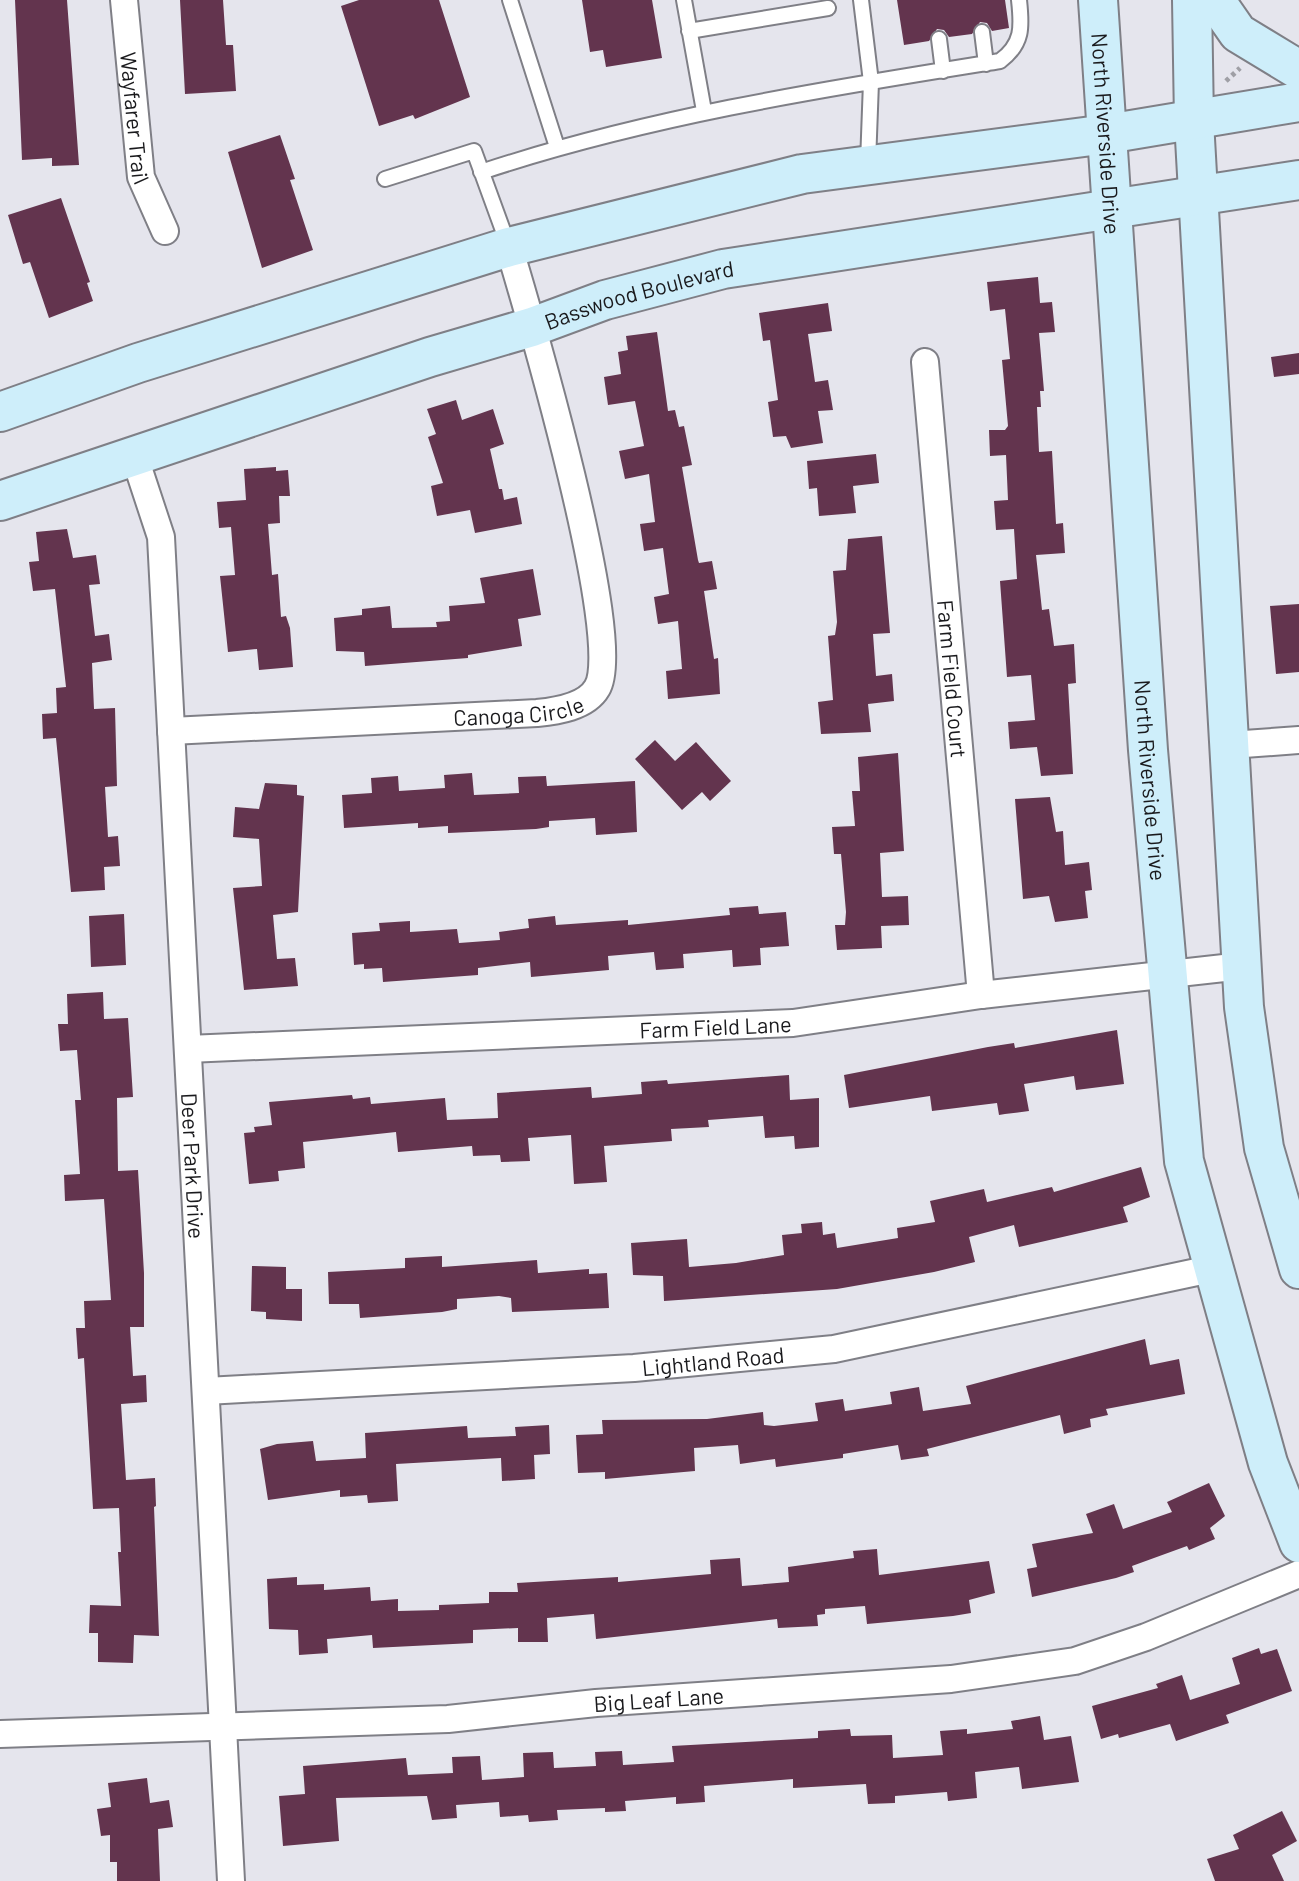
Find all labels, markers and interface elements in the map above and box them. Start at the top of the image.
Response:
street label: North Riverside Drive [1087,32,1127,235]
street label: Wayfarer Trail [116,51,155,188]
street label: Basswood Boulevard [541,255,735,334]
street label: Farm Field Court [933,599,973,759]
street label: North Riverside Drive [1130,679,1172,882]
street label: Canoga Circle [453,690,588,730]
street label: Farm Field Lane [639,1010,792,1043]
street label: Deer Park Drive [177,1092,211,1240]
street label: Lightland Road [641,1341,785,1380]
street label: Big Leaf Lane [593,1681,725,1716]

